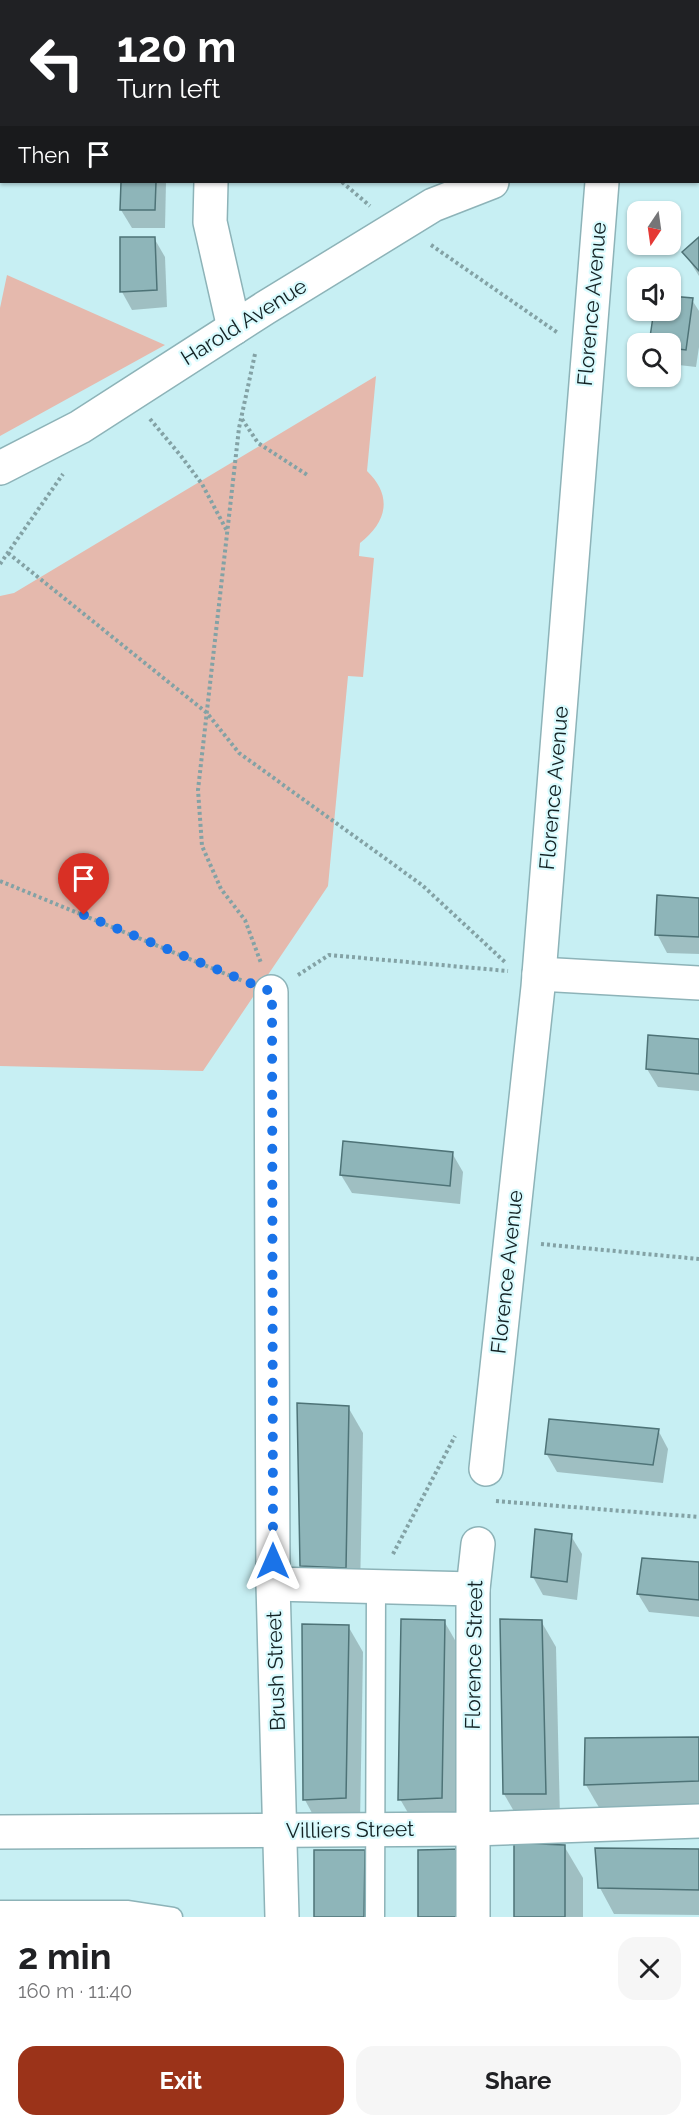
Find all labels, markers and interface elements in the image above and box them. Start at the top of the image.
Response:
text: 120 m [117,23,236,72]
icon: left [18,24,96,102]
text: Turn left [117,73,220,104]
icon: arrive [82,138,115,171]
text: Then [18,142,70,168]
north arrow [627,201,681,255]
map controls [627,201,681,387]
street label: Florence Avenue [572,221,611,387]
button: sound [627,267,681,321]
street label: Harold Avenue [176,273,311,370]
button: search [627,333,681,387]
street label: Florence Avenue [534,705,573,871]
pin [58,853,109,915]
icon: arrive [67,862,100,895]
street label: Florence Avenue [485,1189,528,1355]
position arrow [241,1529,305,1593]
street label: Florence Street [460,1580,487,1730]
street label: Brush Street [261,1611,290,1731]
street label: Villiers Street [286,1816,414,1843]
text: 2 min [18,1935,111,1977]
button: close [618,1937,681,2000]
text: 160 m · 11:40 [18,1979,132,2003]
button: Exit [18,2046,344,2115]
button: Share [356,2046,681,2115]

